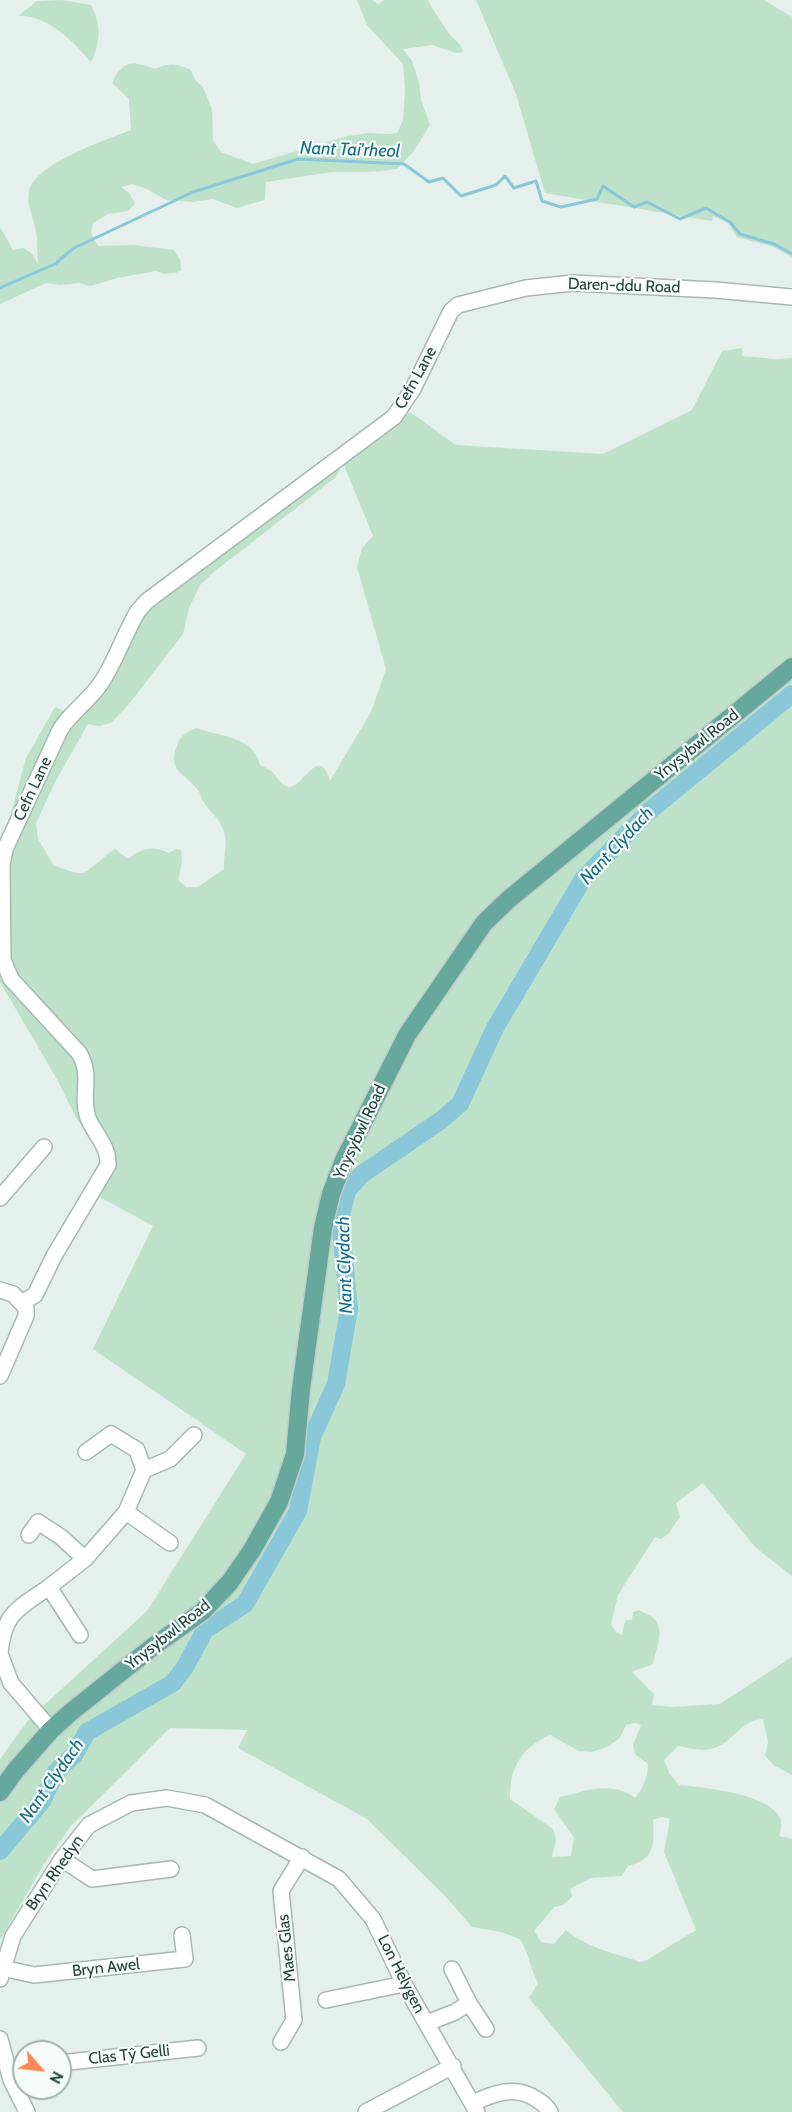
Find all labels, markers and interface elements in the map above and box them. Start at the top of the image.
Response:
water label: Nant Tai'rheol [300,137,400,163]
street label: Daren-ddu Road [567,274,681,298]
street label: Cefn Lane [391,343,441,413]
street label: Ynysybwl Road [651,705,743,785]
street label: Cefn Lane [10,754,56,824]
water label: Nant Clydach [576,803,658,889]
street label: Ynysybwl Road [330,1082,390,1182]
water label: Nant Clydach [333,1216,357,1314]
street label: Ynysybwl Road [122,1596,214,1674]
water label: Nant Clydach [15,1735,89,1827]
street label: Bryn Rhedyn [22,1832,88,1914]
street label: Maes Glas [274,1913,300,1983]
street label: Lon Helygen [373,1932,429,2016]
street label: Bryn Awel [71,1955,141,1981]
north arrow [12,2040,72,2100]
street label: Clas Tŷ Gelli [87,2041,171,2069]
text: N [46,2068,68,2087]

